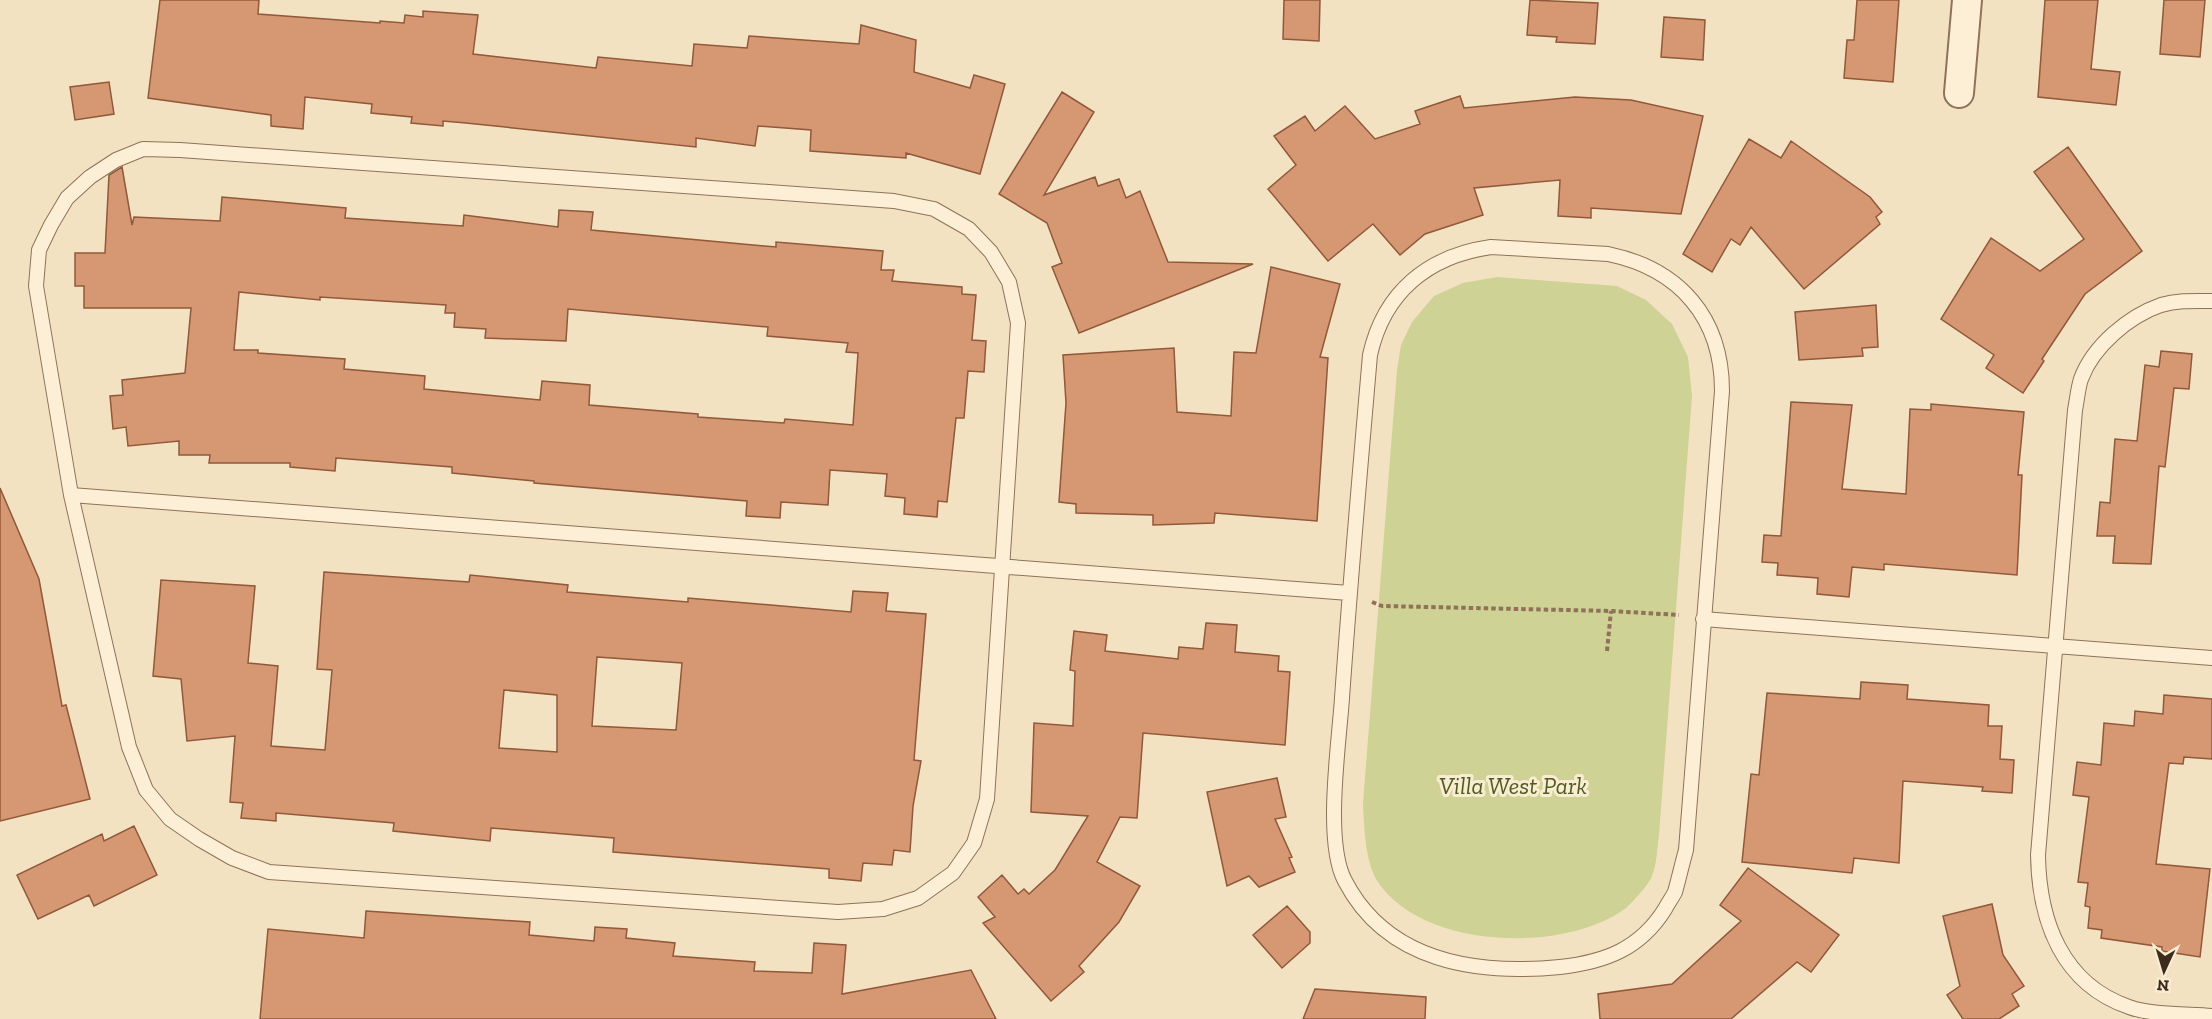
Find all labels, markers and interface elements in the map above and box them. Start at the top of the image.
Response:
park label: Villa West Park [1439,771,1587,800]
north arrow [2134,941,2194,1001]
text: N [2156,976,2170,995]

